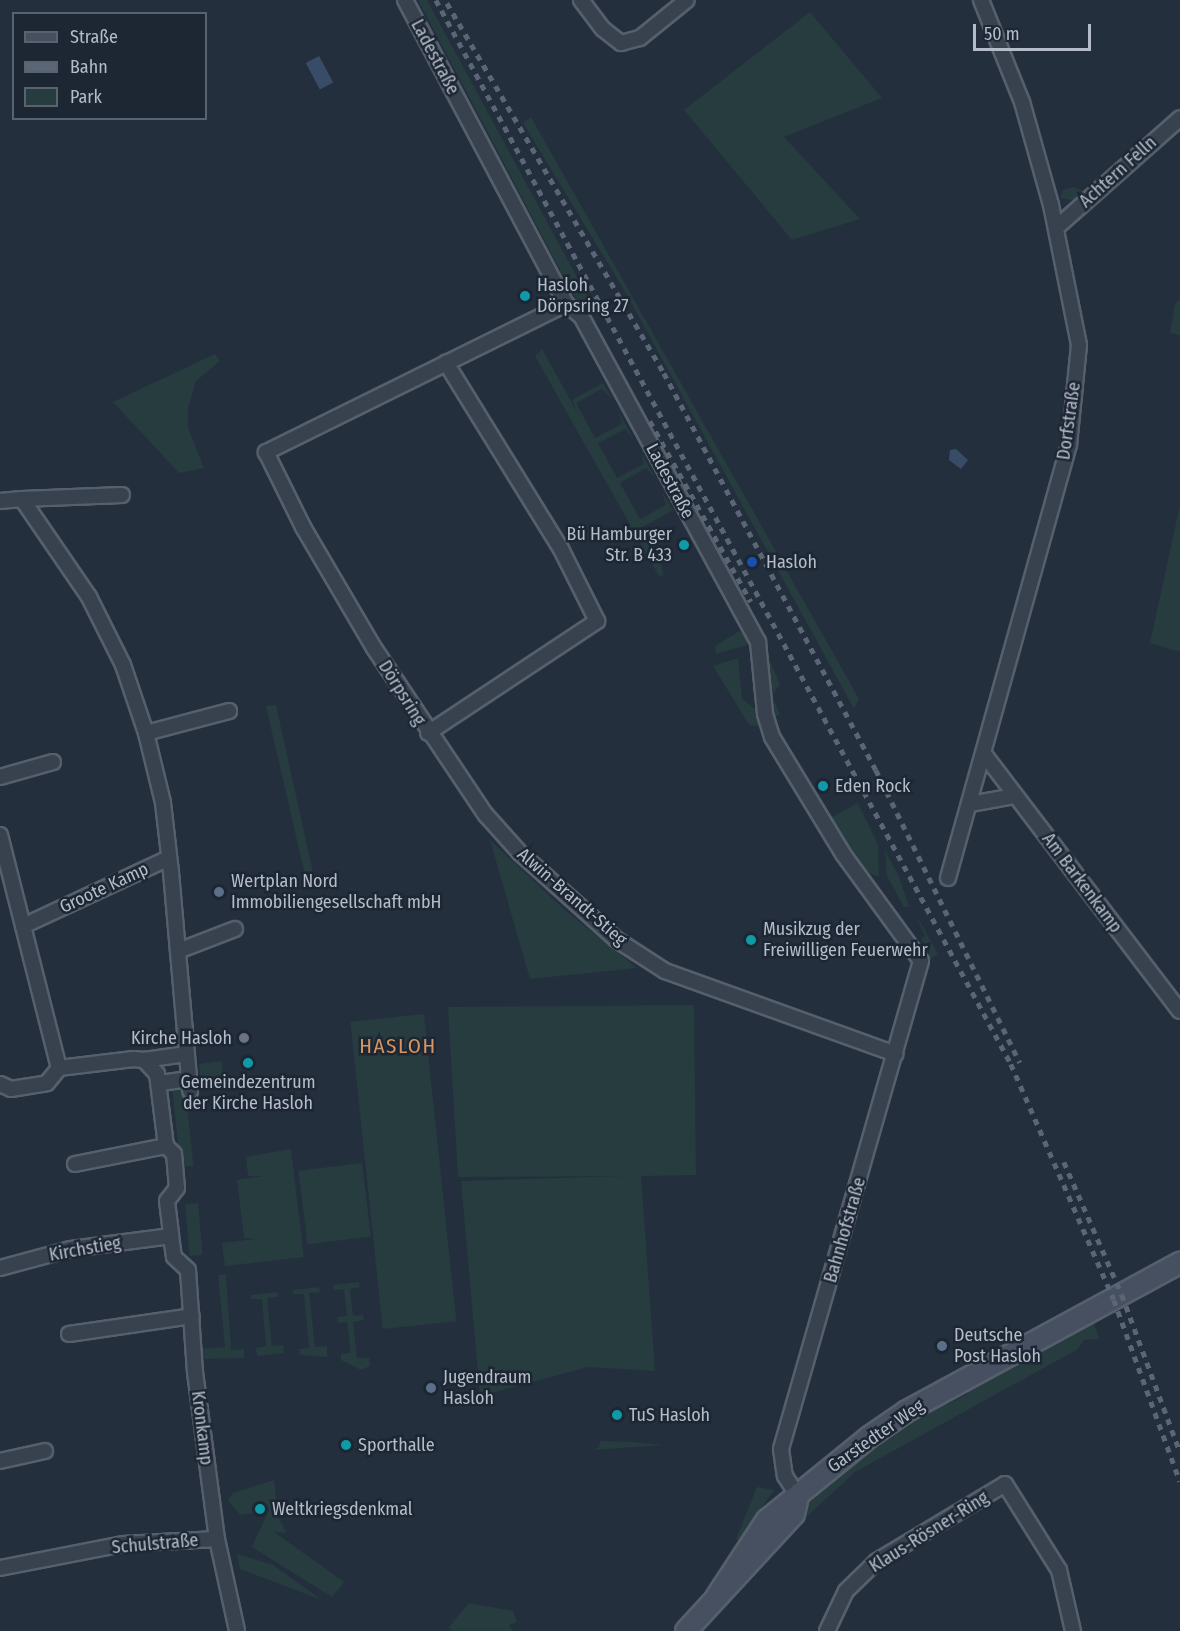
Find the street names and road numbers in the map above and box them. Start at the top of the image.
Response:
street label: Ladestraße [406,16,464,98]
street label: Achtern Felln [1075,132,1161,212]
street label: Dorfstraße [1053,381,1085,461]
street label: Ladestraße [641,440,699,522]
street label: Dörpsring [374,657,430,729]
street label: Am Barkenkamp [1037,829,1127,937]
street label: Alwin-Brandt-Stieg [513,844,631,950]
street label: Groote Kamp [56,858,152,918]
street label: Bahnhofstraße [820,1175,870,1285]
street label: Kirchstieg [47,1232,123,1266]
street label: Kronkamp [187,1390,217,1466]
street label: Garstedter Weg [824,1395,928,1477]
street label: Klaus-Rösner-Ring [865,1487,993,1577]
street label: Schulstraße [111,1529,199,1559]

